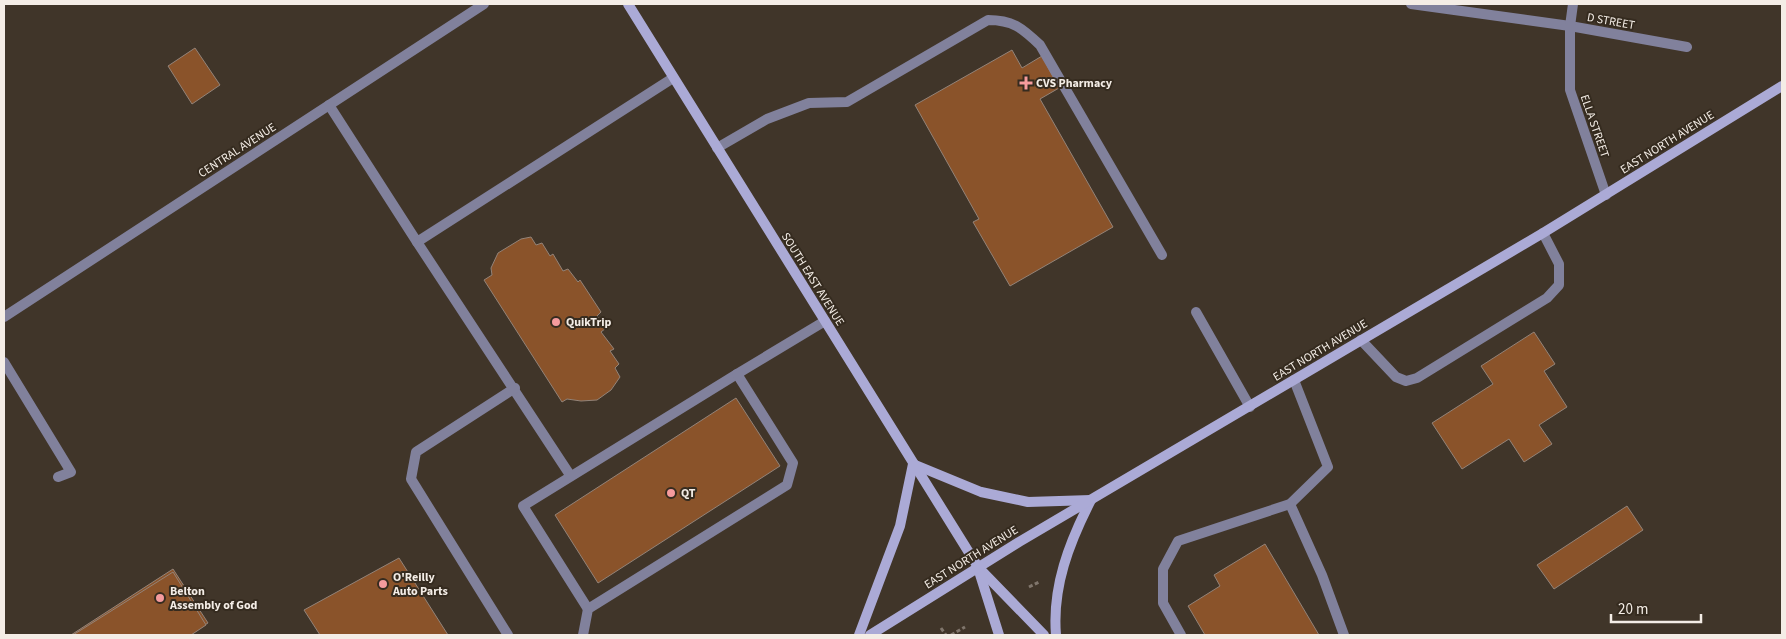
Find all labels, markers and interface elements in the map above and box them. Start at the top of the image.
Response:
street label: D STREET [1586,9,1637,34]
place label: CVS Pharmacy [1036,75,1113,92]
marker: CVS Pharmacy [1020,77,1032,89]
street label: ELLA STREET [1576,92,1613,160]
street label: EAST NORTH AVENUE [1617,107,1717,178]
street label: CENTRAL AVENUE [195,119,279,182]
street label: SOUTH EAST AVENUE [777,229,848,329]
place label: QuikTrip [566,314,612,331]
street label: EAST NORTH AVENUE [1270,315,1371,385]
marker: QuikTrip [550,316,562,328]
place label: QT [681,485,696,502]
marker: QT [665,487,677,499]
street label: EAST NORTH AVENUE [921,522,1021,593]
place label: O'Reilly Auto Parts [392,569,448,600]
marker: O'Reilly Auto Parts [377,578,389,590]
place label: Belton Assembly of God [169,583,258,614]
marker: Belton Assembly of God [154,592,166,604]
scale bar [1611,592,1701,624]
text: 20 m [1618,599,1648,620]

